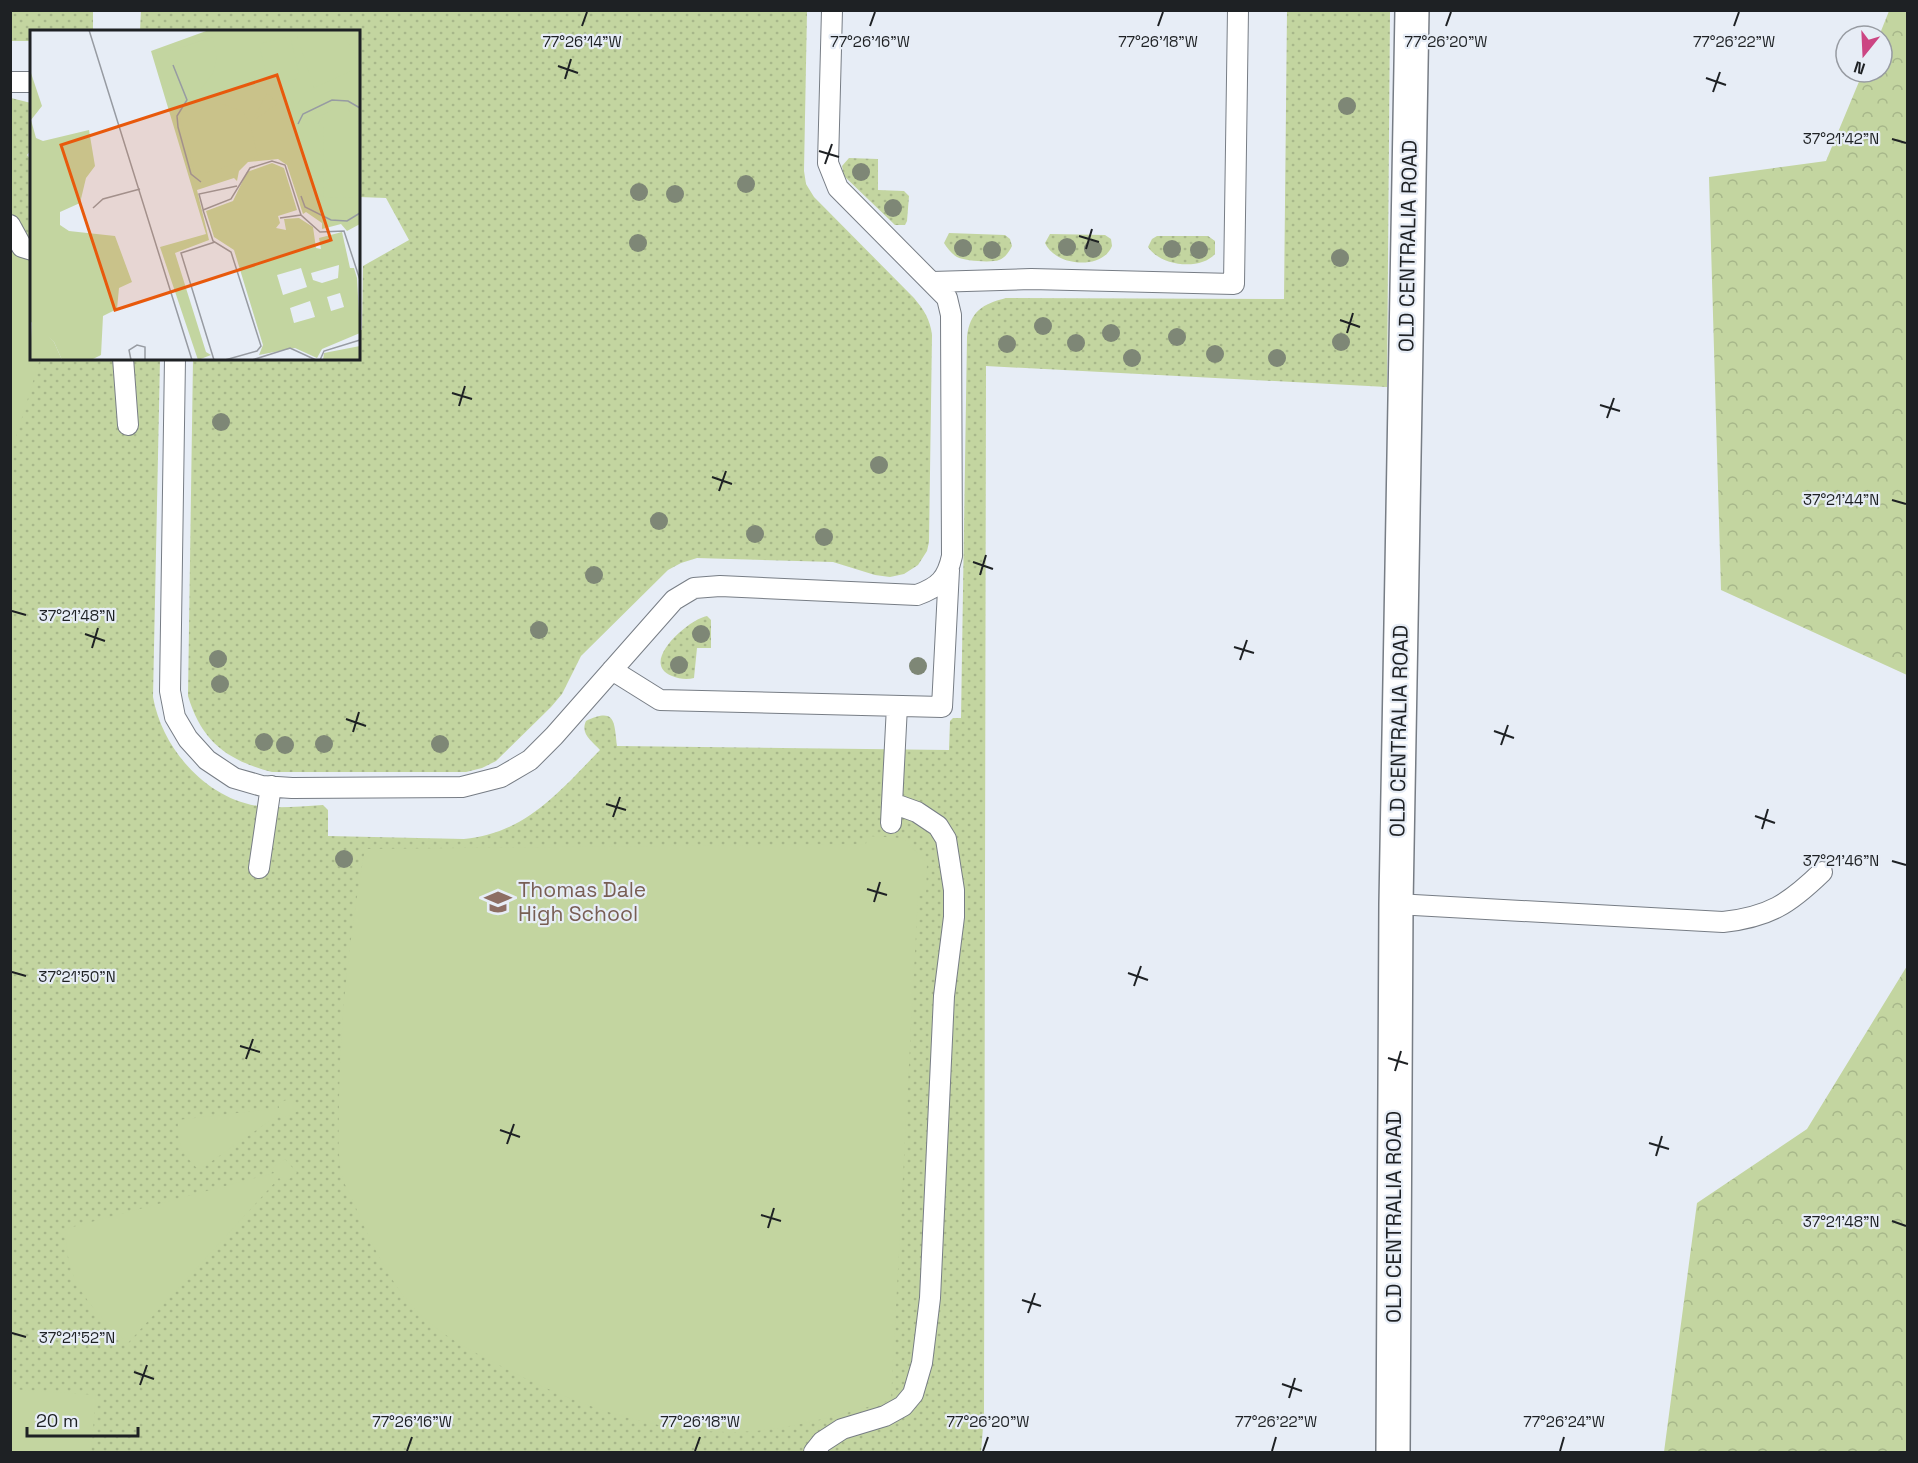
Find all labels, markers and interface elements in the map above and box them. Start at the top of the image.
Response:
north arrow [1834,24,1894,84]
inset map [30,30,360,360]
text: 77°26'14"W [542,32,622,51]
text: 77°26'16"W [830,32,910,51]
text: 77°26'18"W [1118,32,1198,51]
text: 77°26'20"W [1405,32,1487,51]
text: 77°26'22"W [1693,32,1775,51]
text: N [1851,56,1868,79]
text: 37°21'42"N [1803,129,1879,148]
street label: OLD CENTRALIA ROAD [1392,140,1423,352]
text: 37°21'44"N [1803,490,1879,509]
text: 37°21'48"N [39,606,115,625]
street label: OLD CENTRALIA ROAD [1383,625,1414,837]
text: 37°21'46"N [1803,851,1879,870]
place label: Thomas Dale High School [518,876,646,927]
school or university icon: Thomas Dale High School [483,887,513,917]
text: 37°21'50"N [38,967,116,986]
street label: OLD CENTRALIA ROAD [1380,1111,1407,1323]
text: 37°21'48"N [1803,1212,1879,1231]
text: 37°21'52"N [39,1328,115,1347]
scale bar [27,1400,138,1438]
text: 20 m [36,1409,79,1432]
text: 77°26'16"W [372,1412,452,1431]
text: 77°26'18"W [660,1412,740,1431]
text: 77°26'20"W [947,1412,1029,1431]
text: 77°26'22"W [1235,1412,1317,1431]
text: 77°26'24"W [1523,1412,1605,1431]

